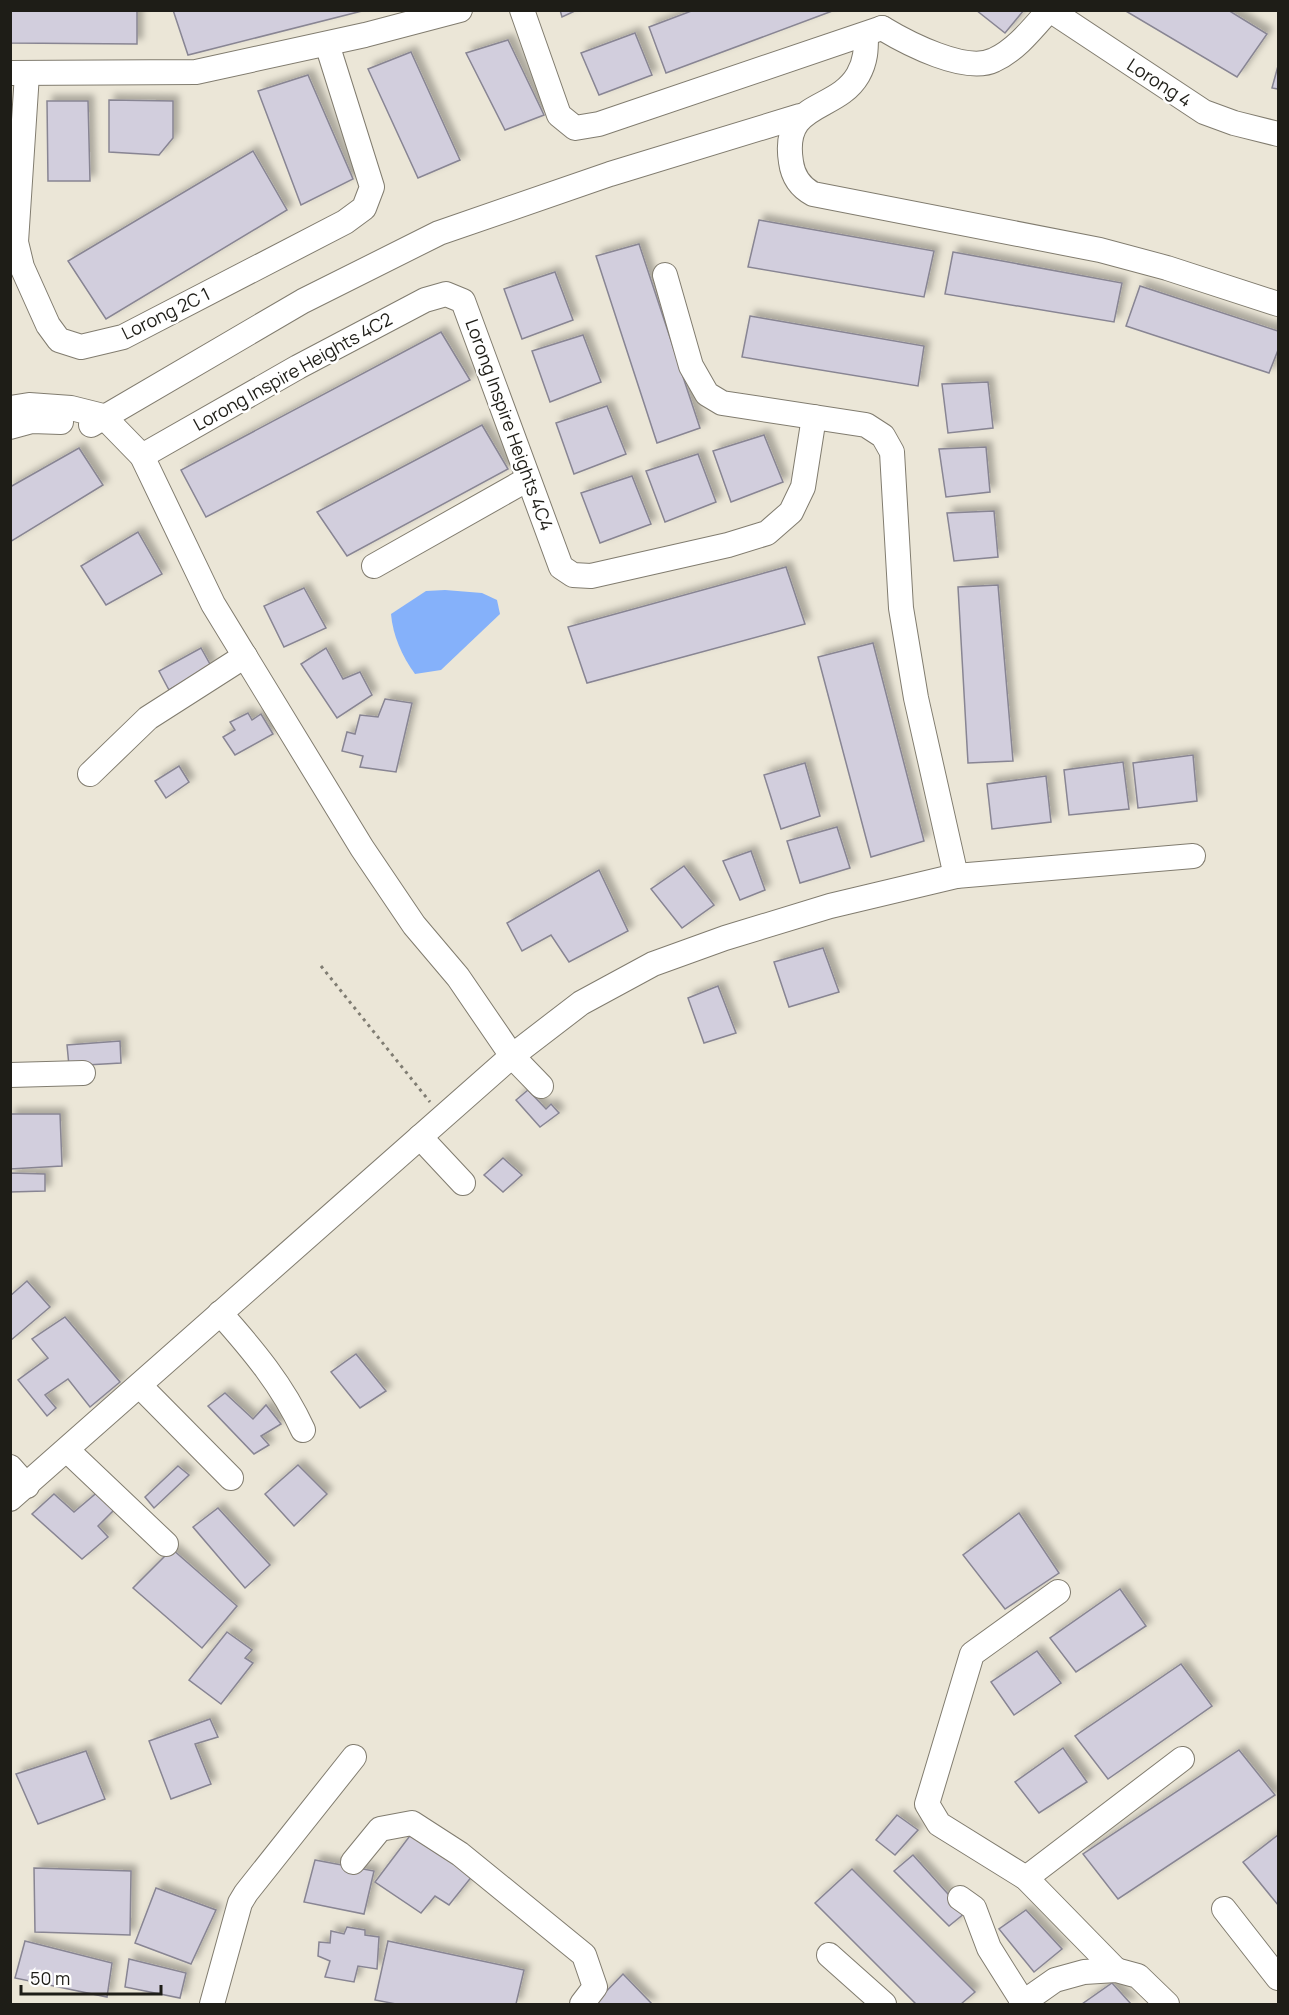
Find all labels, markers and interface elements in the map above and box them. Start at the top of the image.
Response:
street label: Lorong 4 [1123,52,1196,112]
street label: Lorong 2C 1 [117,281,214,345]
street label: Lorong Inspire Heights 4C2 [189,306,396,436]
street label: Lorong Inspire Heights 4C4 [460,315,559,534]
scale bar [21,1958,160,1996]
text: 50 m [30,1966,70,1990]

